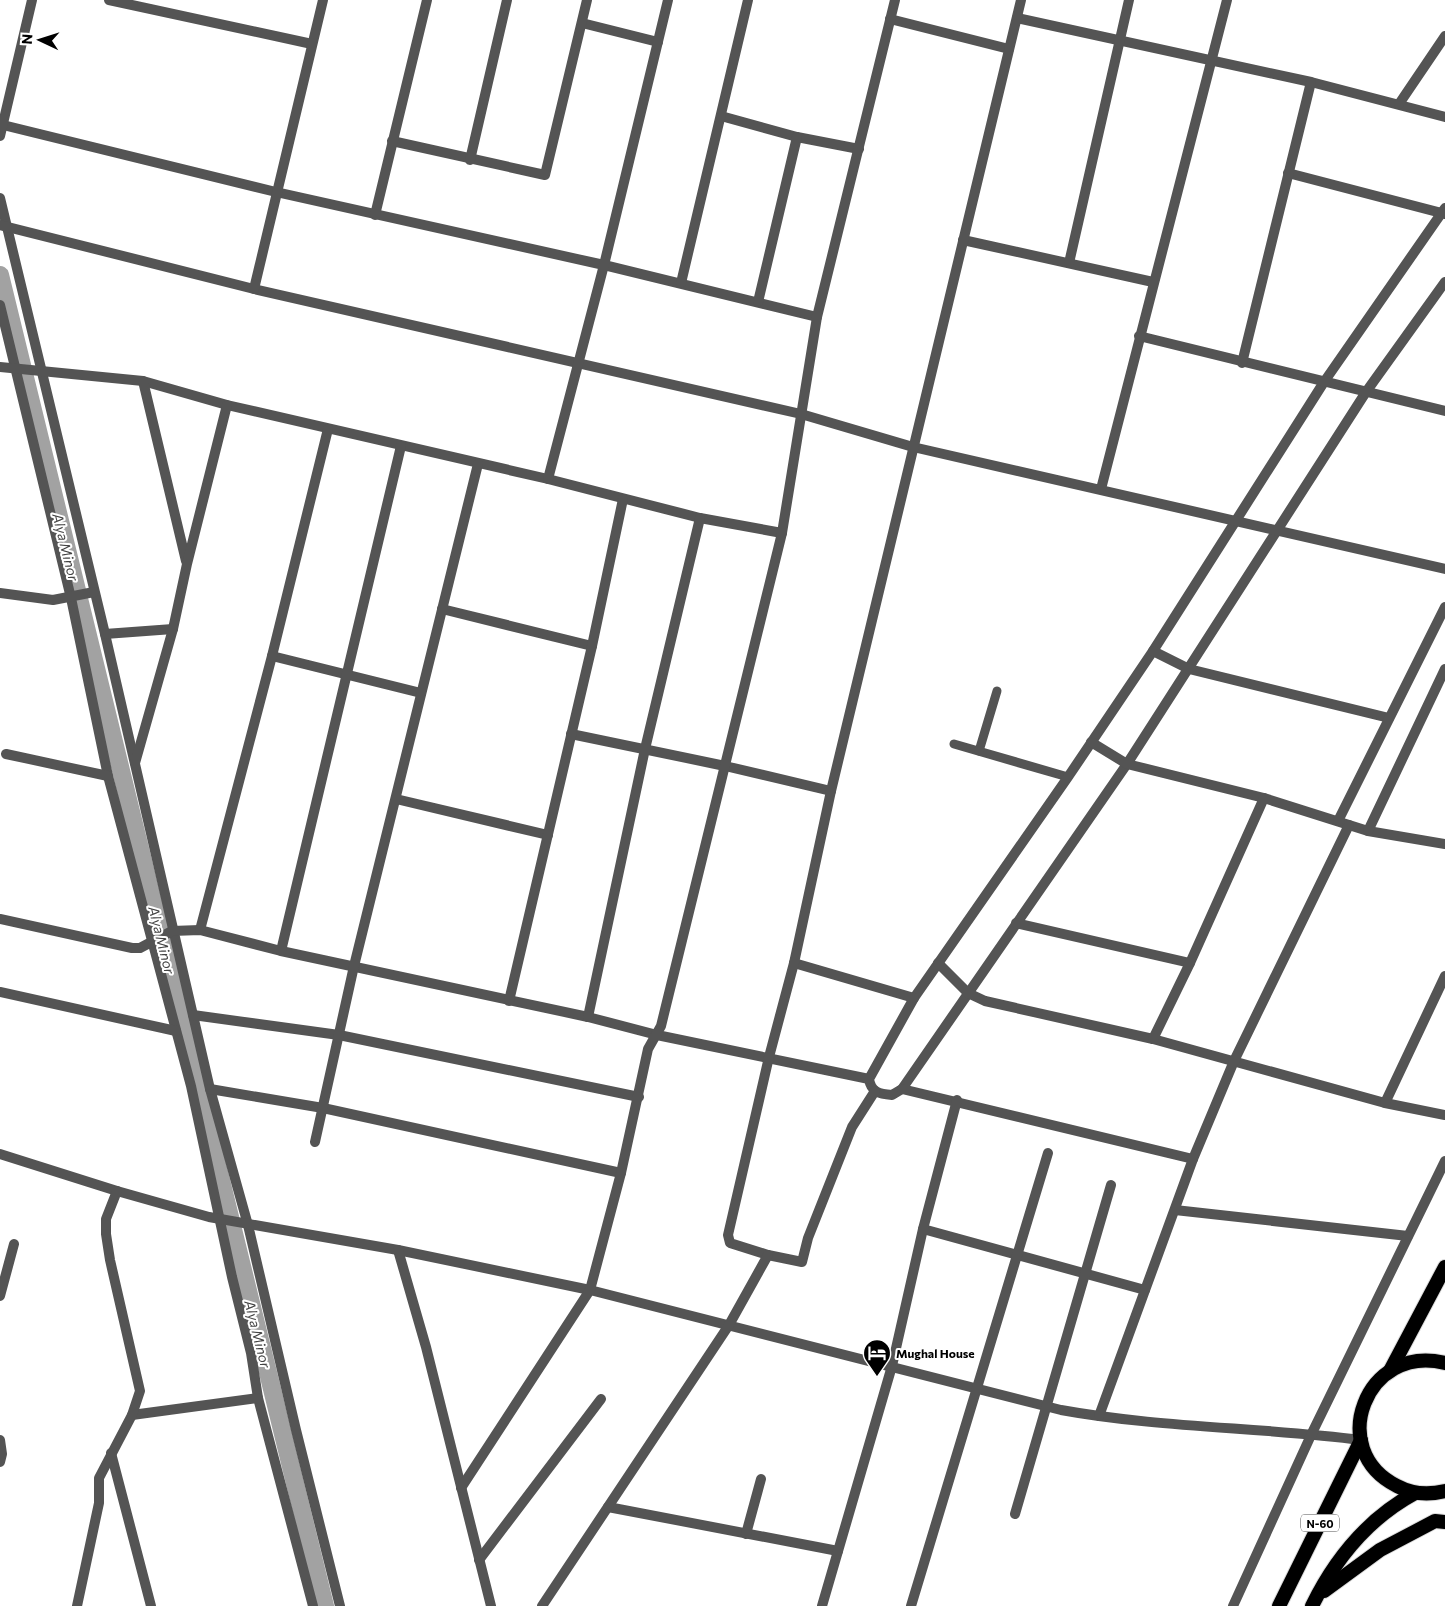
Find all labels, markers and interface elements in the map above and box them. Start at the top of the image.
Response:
north arrow [15,15,65,65]
text: N [18,33,35,45]
water label: Alya Minor [49,510,83,583]
water label: Alya Minor [145,903,179,976]
water label: Alya Minor [241,1297,275,1370]
hotel icon: Mughal House [862,1338,892,1377]
place label: Mughal House [896,1346,975,1360]
road number: N-60 [1301,1515,1339,1532]

